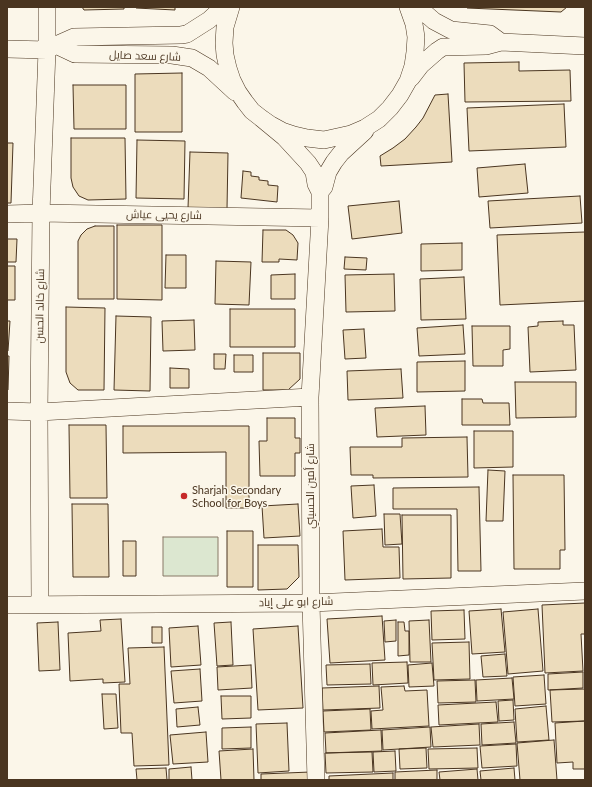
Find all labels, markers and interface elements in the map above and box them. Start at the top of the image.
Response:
street label: شارع سعد صايل [109,48,181,64]
street label: شارع يحيى عياش [126,208,202,222]
street label: شارع خالد الحسن [33,269,47,343]
street label: شارع أمين الحسيني [303,443,317,529]
place label: Sharjah Secondary School for Boys [192,483,281,509]
marker: Sharjah Secondary School for Boys [179,491,189,501]
street label: شارع ابو على إياد [259,595,333,609]

